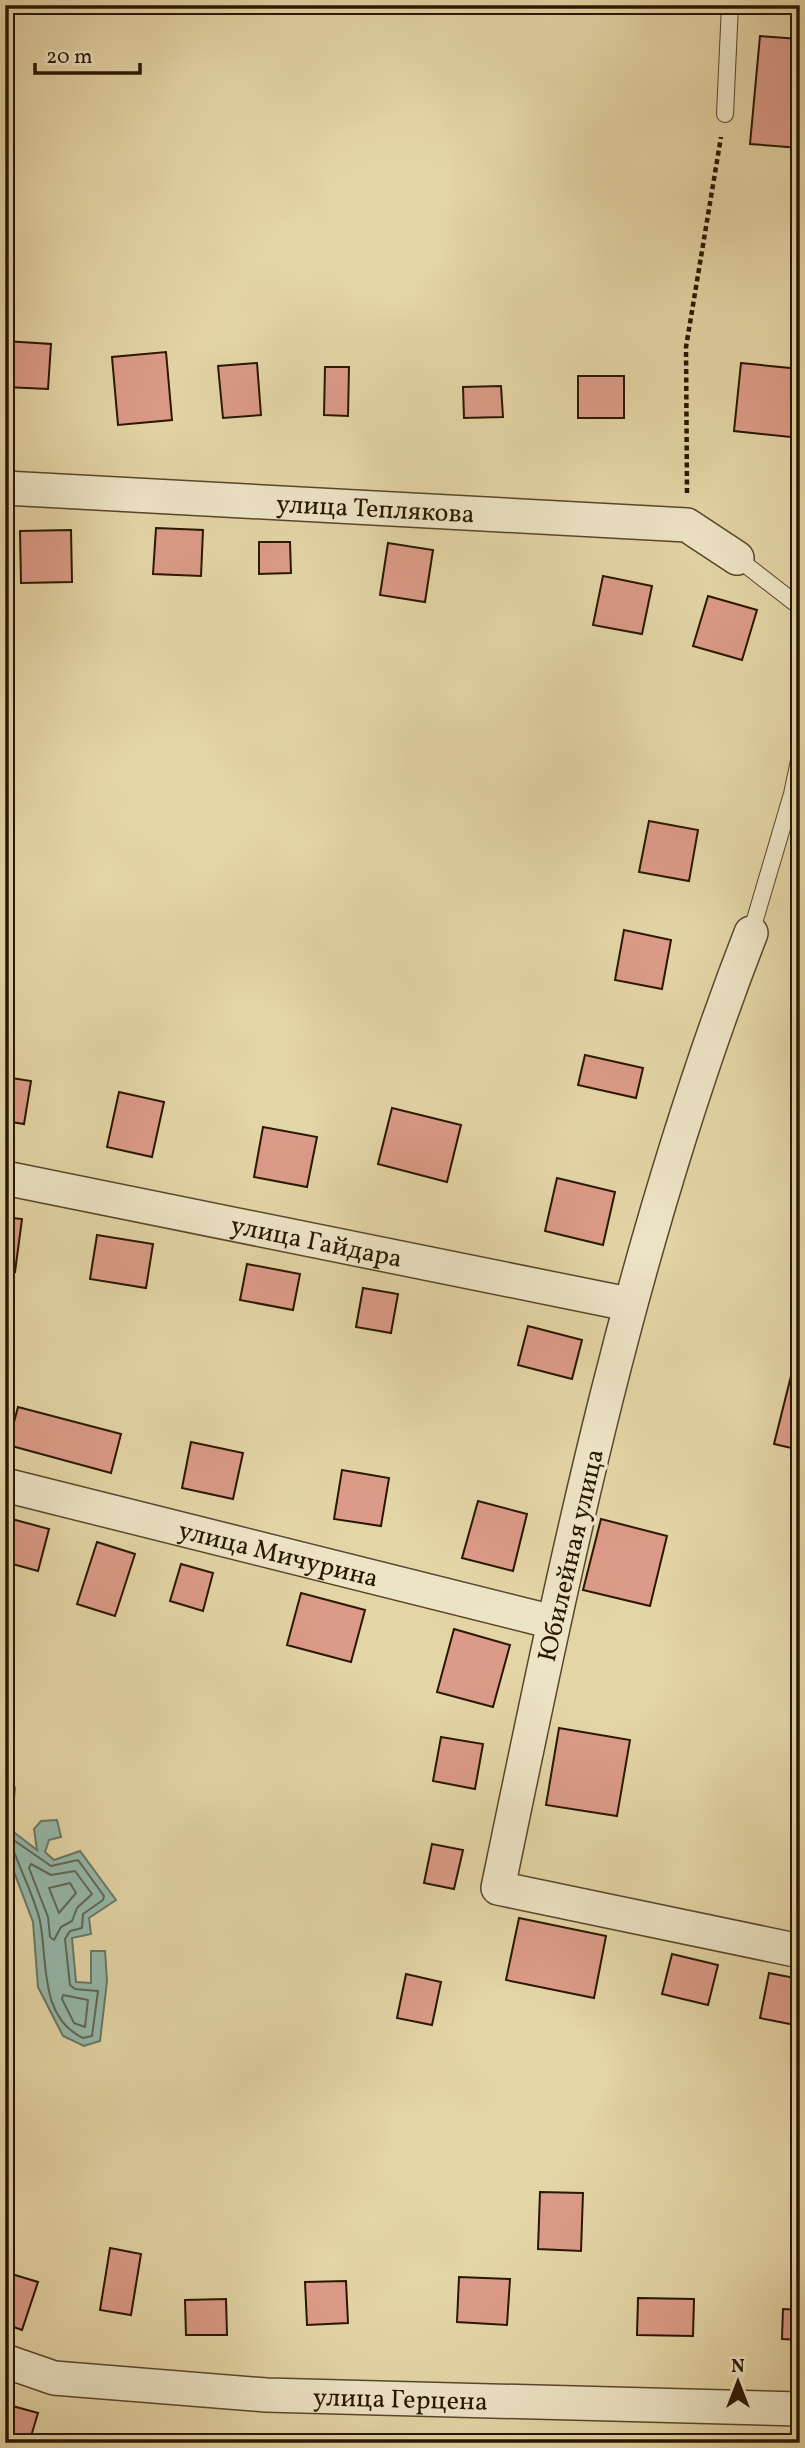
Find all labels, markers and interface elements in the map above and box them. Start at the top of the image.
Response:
scale bar [35,32,140,76]
text: 20 m [46,43,92,72]
street label: улица Теплякова [275,487,476,533]
street label: улица Гайдара [227,1208,405,1278]
street label: Юбилейная улица [530,1445,614,1665]
street label: улица Мичурина [174,1513,382,1598]
north arrow [704,2346,774,2416]
text: N [731,2354,745,2380]
street label: улица Герцена [312,2380,488,2421]

